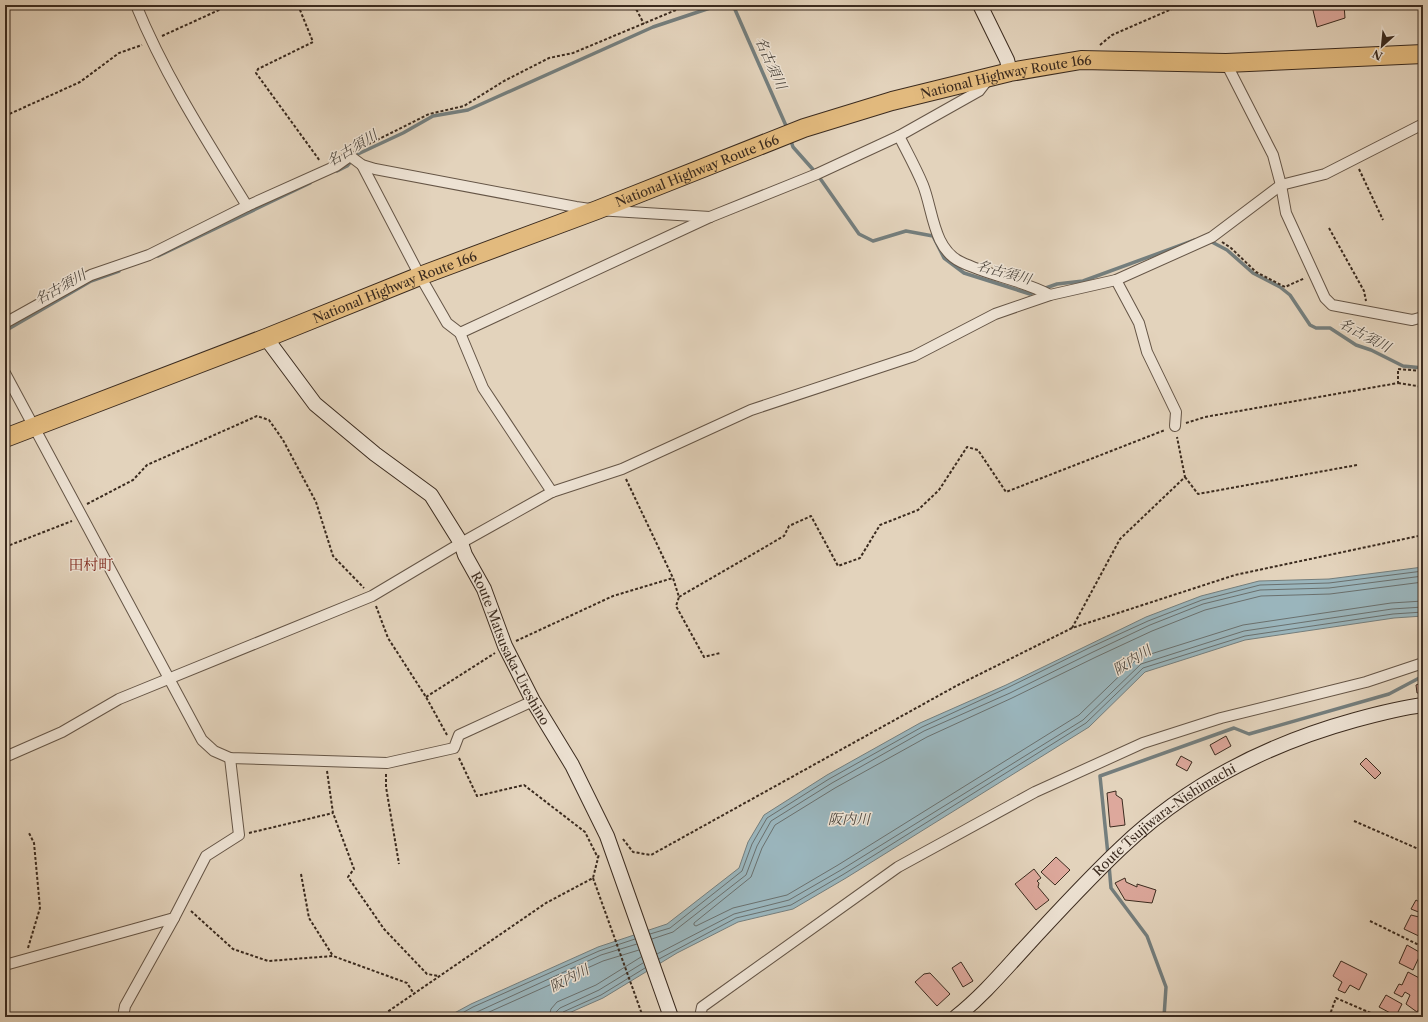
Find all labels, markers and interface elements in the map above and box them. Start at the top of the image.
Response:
north arrow [1362,26,1402,66]
water label: 名古須川 [751,34,791,94]
text: N [1370,46,1385,63]
street label: National Highway Route 166 [919,52,1092,102]
water label: 名古須川 [323,125,382,170]
street label: National Highway Route 166 [613,131,782,210]
street label: National Highway Route 166 [310,247,479,326]
water label: 名古須川 [975,256,1035,288]
water label: 名古須川 [31,265,91,308]
water label: 名古須川 [1336,314,1396,357]
district label: 田村町 [68,555,114,574]
street label: Route Matsusaka-Ureshino [468,569,554,728]
water label: 阪内川 [1109,640,1156,679]
street label: Route Tsujiwara-Nishimachi [1089,760,1238,879]
water label: 阪内川 [828,810,872,828]
water label: 阪内川 [546,960,594,996]

